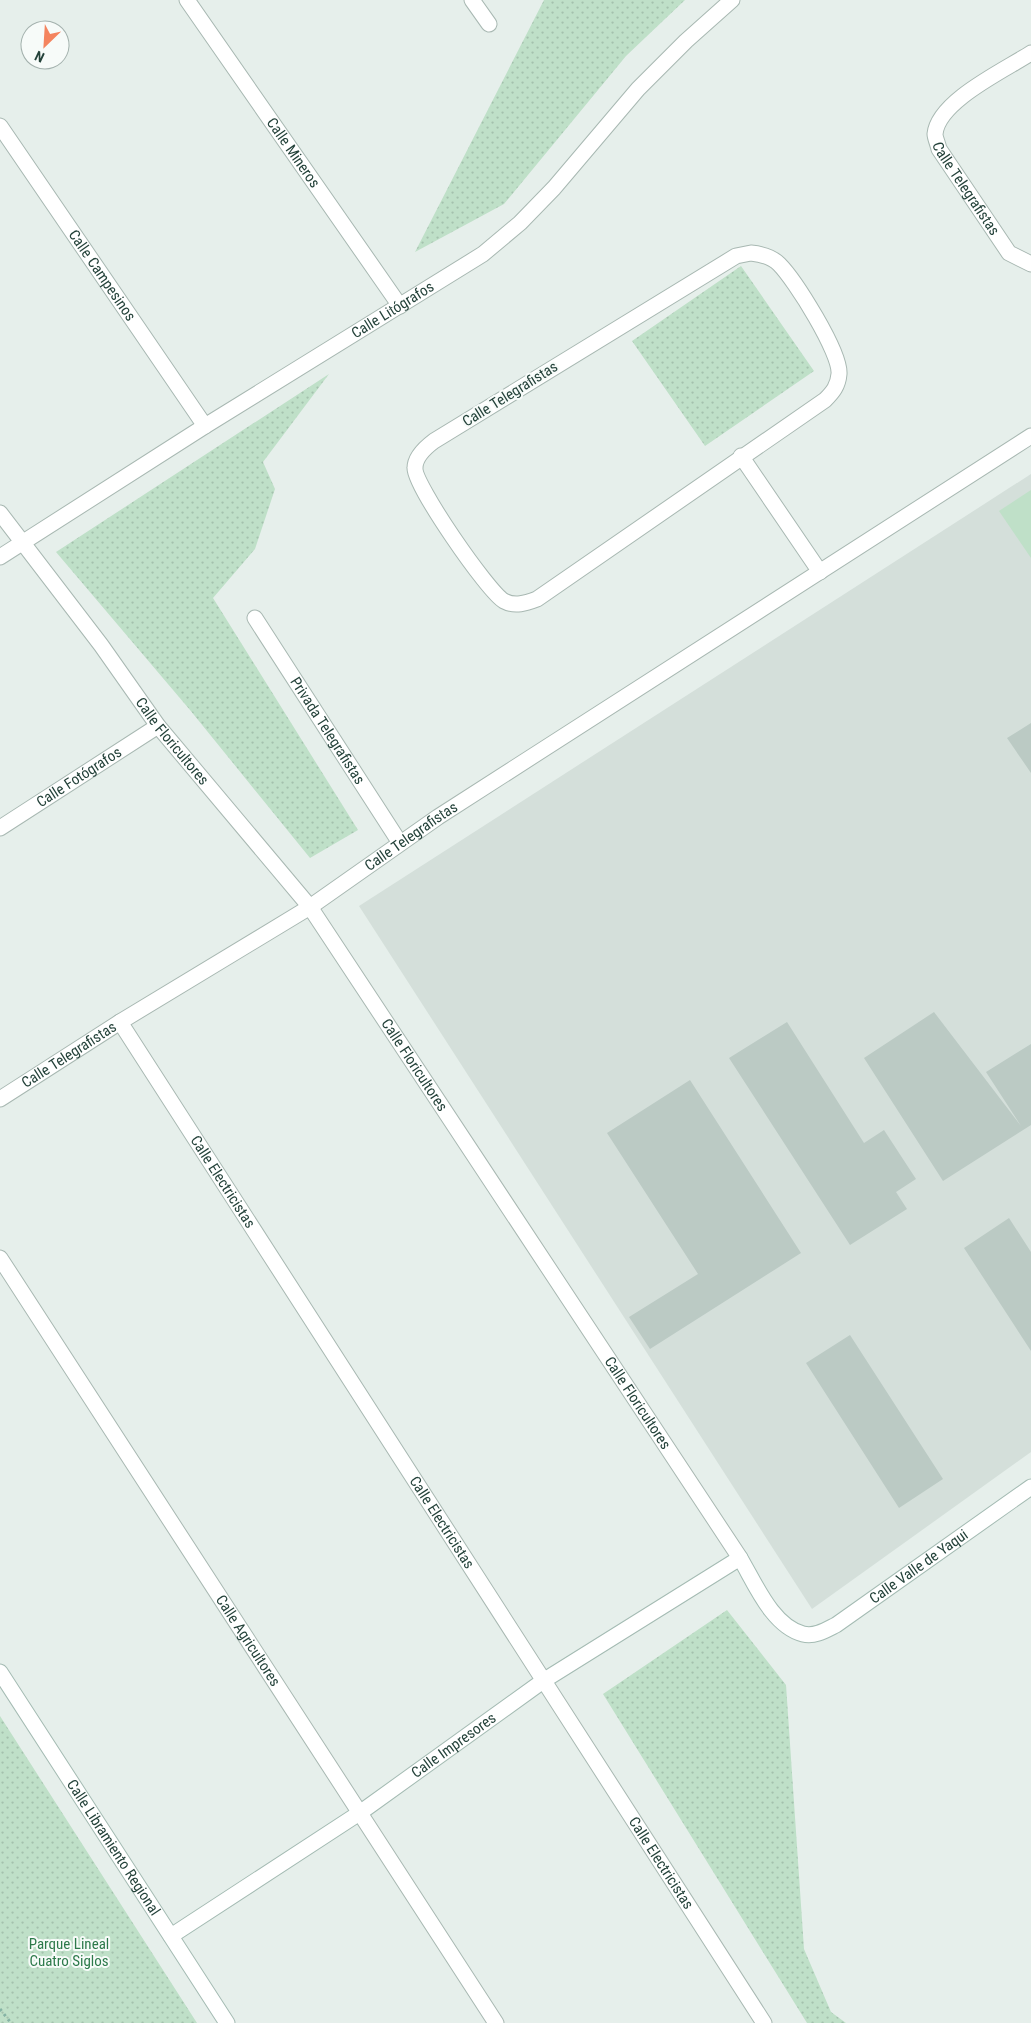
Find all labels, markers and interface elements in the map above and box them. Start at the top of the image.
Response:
north arrow [20,20,70,70]
text: N [32,48,47,66]
street label: Calle Mineros [263,114,324,191]
street label: Calle Telegrafistas [929,140,1003,239]
street label: Calle Campesinos [65,226,140,325]
street label: Calle Litógrafos [348,278,437,342]
street label: Calle Telegrafistas [459,357,561,430]
street label: Privada Telegrafistas [286,674,369,788]
street label: Calle Floricultores [132,694,213,789]
street label: Calle Fotógrafos [33,743,125,811]
street label: Calle Telegrafistas [361,798,461,875]
street label: Calle Floricultores [377,1015,451,1115]
street label: Calle Telegrafistas [18,1018,120,1092]
street label: Calle Electricistas [187,1132,259,1231]
street label: Calle Floricultores [601,1353,675,1453]
street label: Calle Electricistas [406,1473,478,1572]
street label: Calle Valle de Yaqui [866,1525,971,1607]
street label: Calle Agricultores [212,1592,284,1690]
street label: Calle Impresores [408,1709,499,1782]
street label: Calle Libramiento Regional [63,1776,164,1919]
street label: Calle Electricistas [625,1813,697,1913]
park label: Parque Lineal Cuatro Siglos [29,1935,109,1970]

